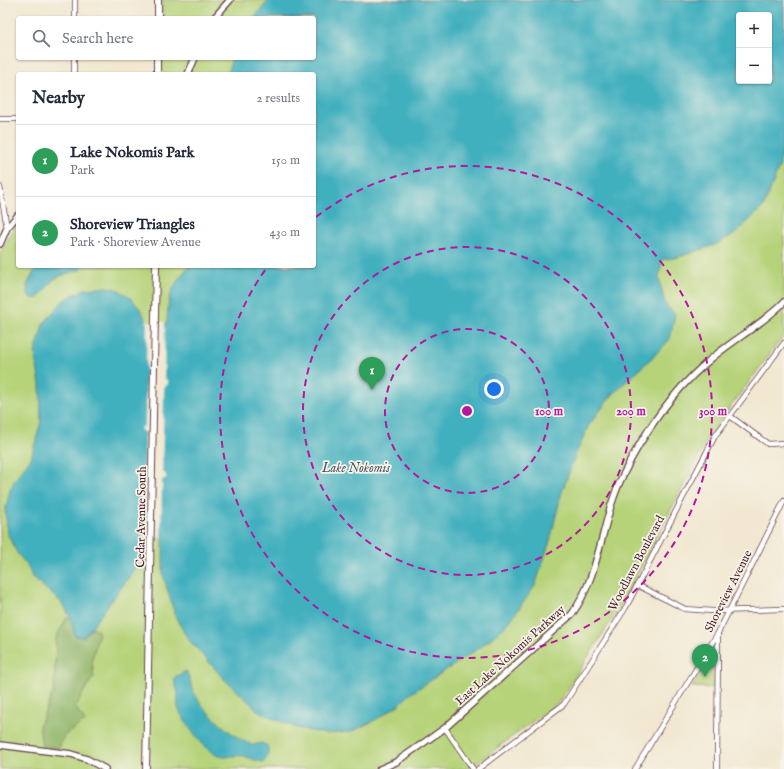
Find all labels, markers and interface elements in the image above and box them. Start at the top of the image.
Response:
map controls [736,12,772,84]
button: + [736,12,772,48]
search box [16,16,316,60]
icon: search [30,27,52,49]
text: Search here [62,29,133,48]
button: − [736,48,772,84]
text: Nearby [32,88,85,109]
text: 2 results [256,90,300,107]
text: Lake Nokomis Park [70,143,194,162]
text: 1 [43,152,47,169]
text: 150 m [271,152,300,169]
text: Park [70,162,95,179]
text: Shoreview Triangles [70,215,195,234]
text: 2 [42,224,48,241]
text: 430 m [270,224,300,241]
text: Park · Shoreview Avenue [70,234,201,251]
pin: 1 [359,357,385,390]
your location [484,379,504,399]
centre of rings [460,404,474,418]
text: 100 m [535,404,564,419]
text: 200 m [616,404,646,419]
text: 300 m [699,404,728,419]
water label: Lake Nokomis [321,460,390,477]
street label: Cedar Avenue South [133,466,150,568]
street label: Woodlawn Boulevard [605,512,668,614]
street label: Shoreview Avenue [701,547,756,635]
street label: East Lake Nokomis Parkway [452,602,568,709]
pin: 2 [692,644,718,677]

